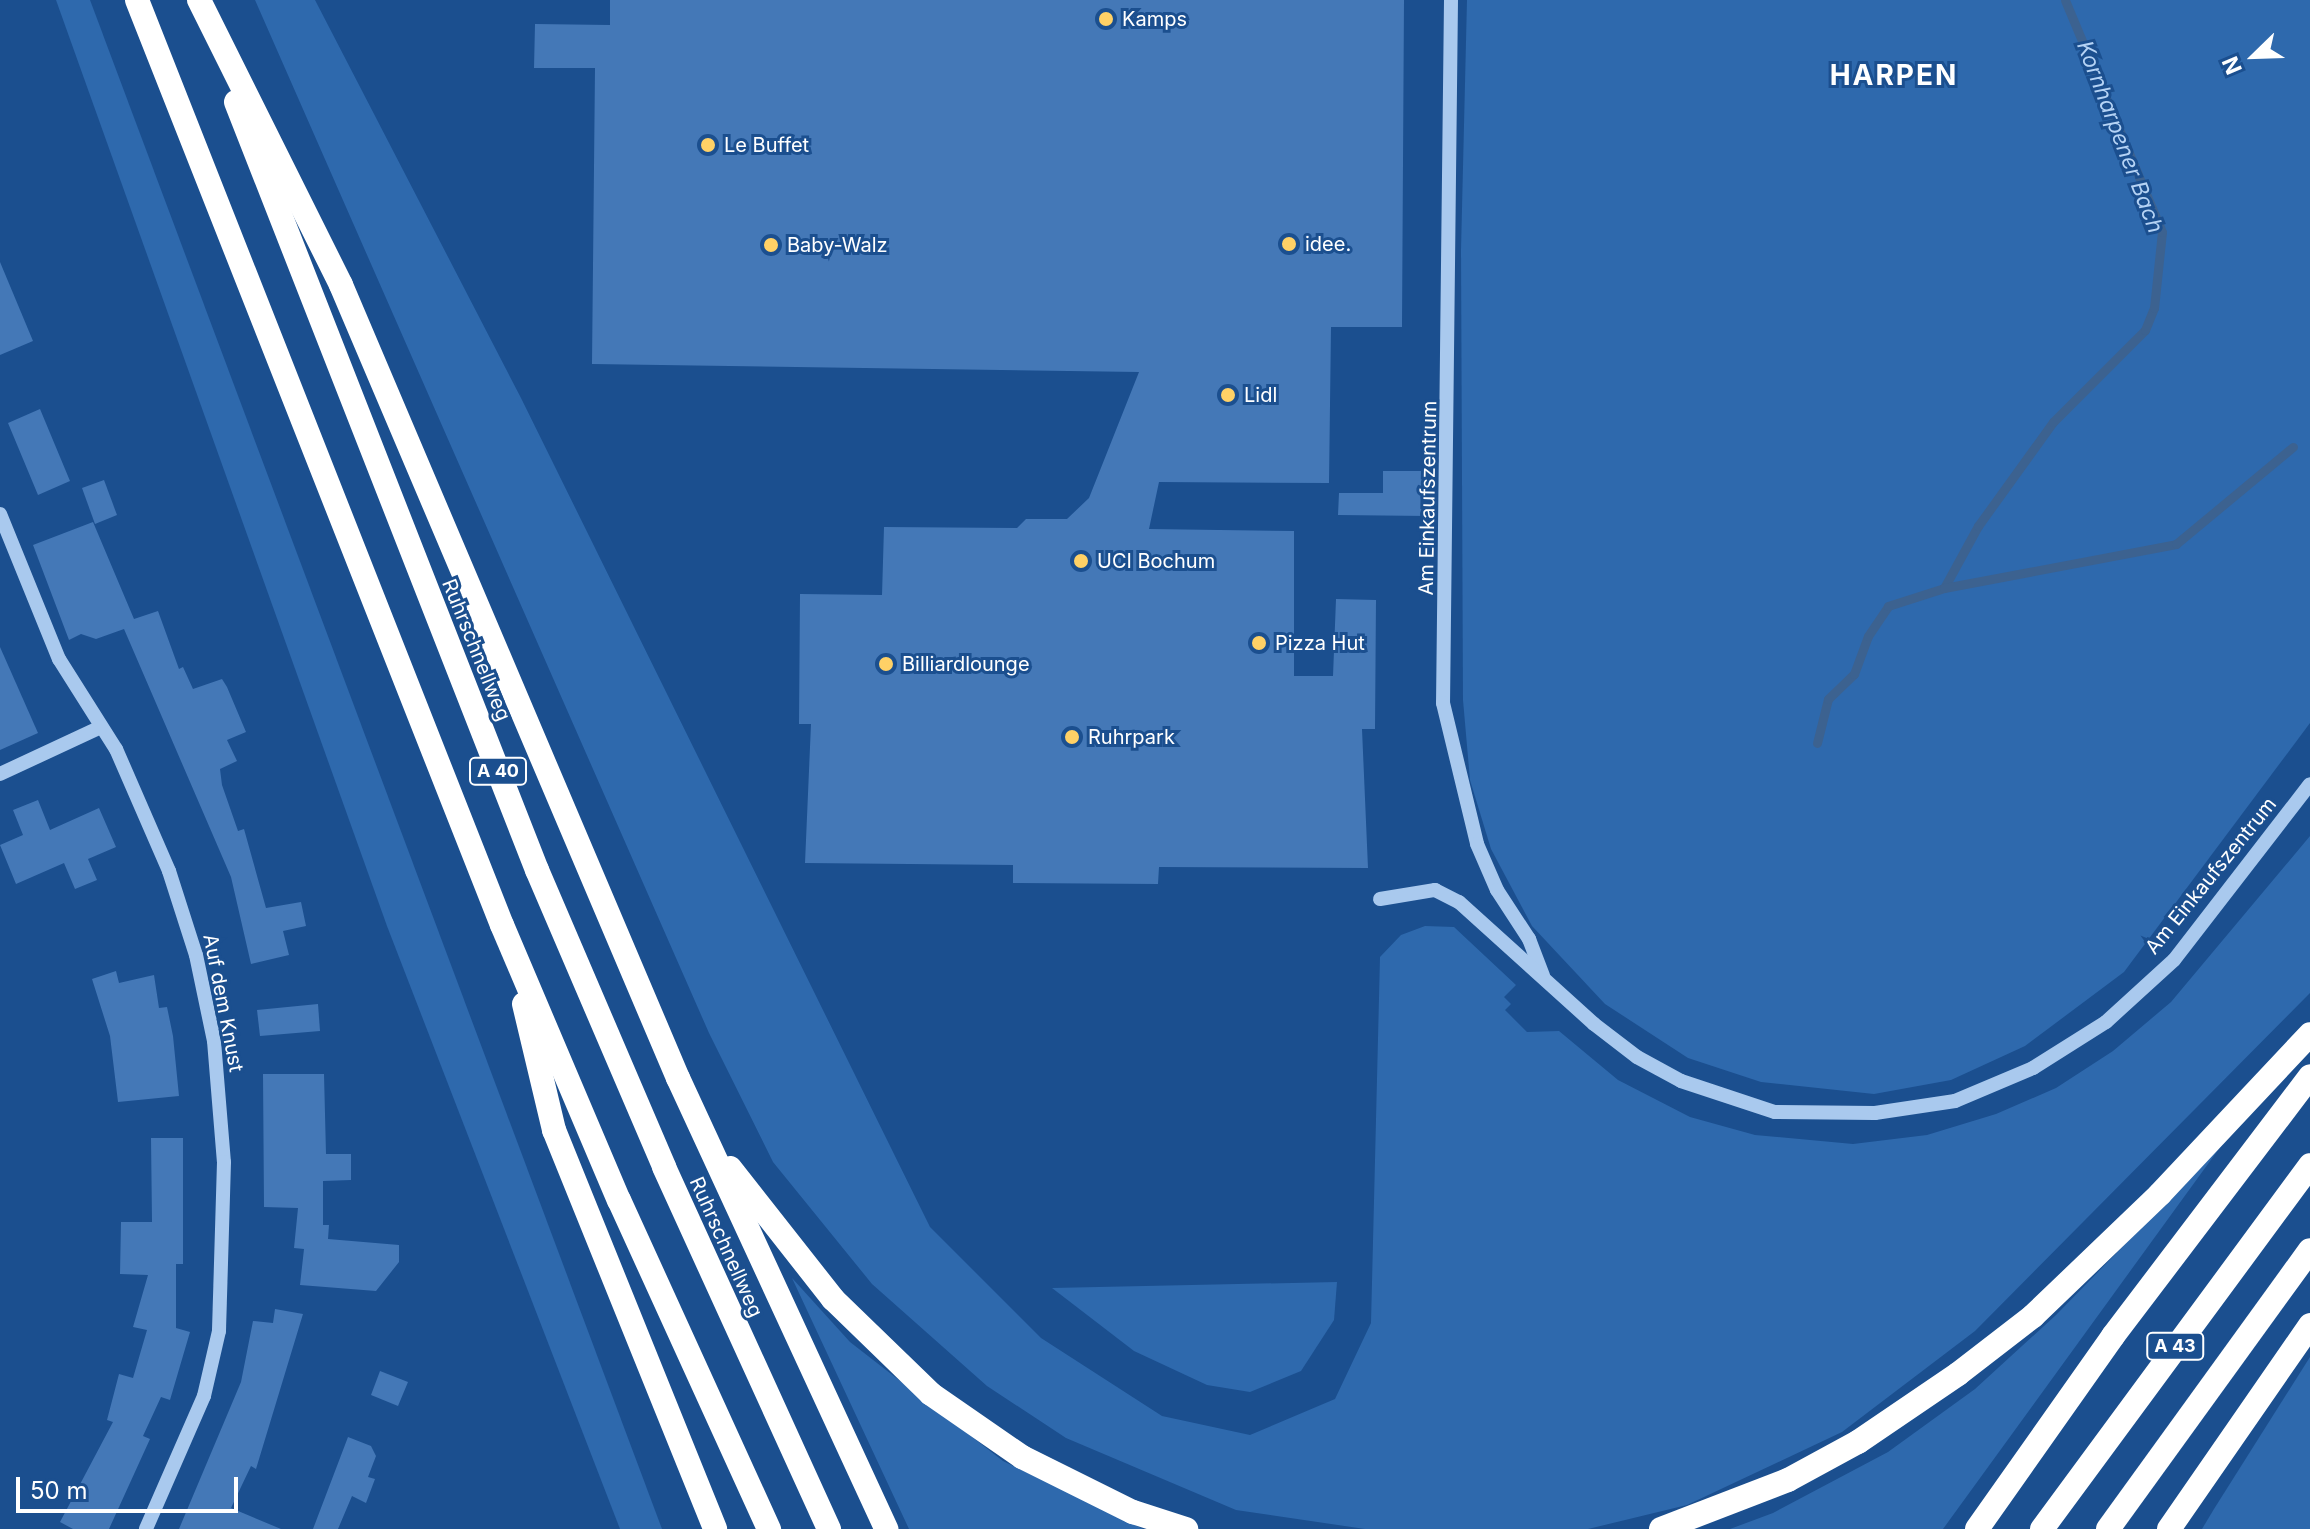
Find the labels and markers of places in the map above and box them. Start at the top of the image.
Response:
place label: Kamps [1122,7,1187,31]
marker: Kamps [1097,10,1115,28]
place label: Le Buffet [724,133,809,157]
marker: Le Buffet [699,136,717,154]
place label: idee. [1305,232,1351,256]
place label: Baby-Walz [787,233,888,257]
marker: idee. [1280,235,1298,253]
marker: Baby-Walz [762,236,780,254]
place label: Lidl [1244,383,1277,407]
marker: Lidl [1219,386,1237,404]
place label: UCI Bochum [1097,549,1215,573]
marker: UCI Bochum [1072,552,1090,570]
place label: Pizza Hut [1275,631,1365,655]
marker: Pizza Hut [1250,634,1268,652]
place label: Billiardlounge [902,652,1030,676]
marker: Billiardlounge [877,655,895,673]
place label: Ruhrpark [1088,725,1175,749]
marker: Ruhrpark [1063,728,1081,746]

